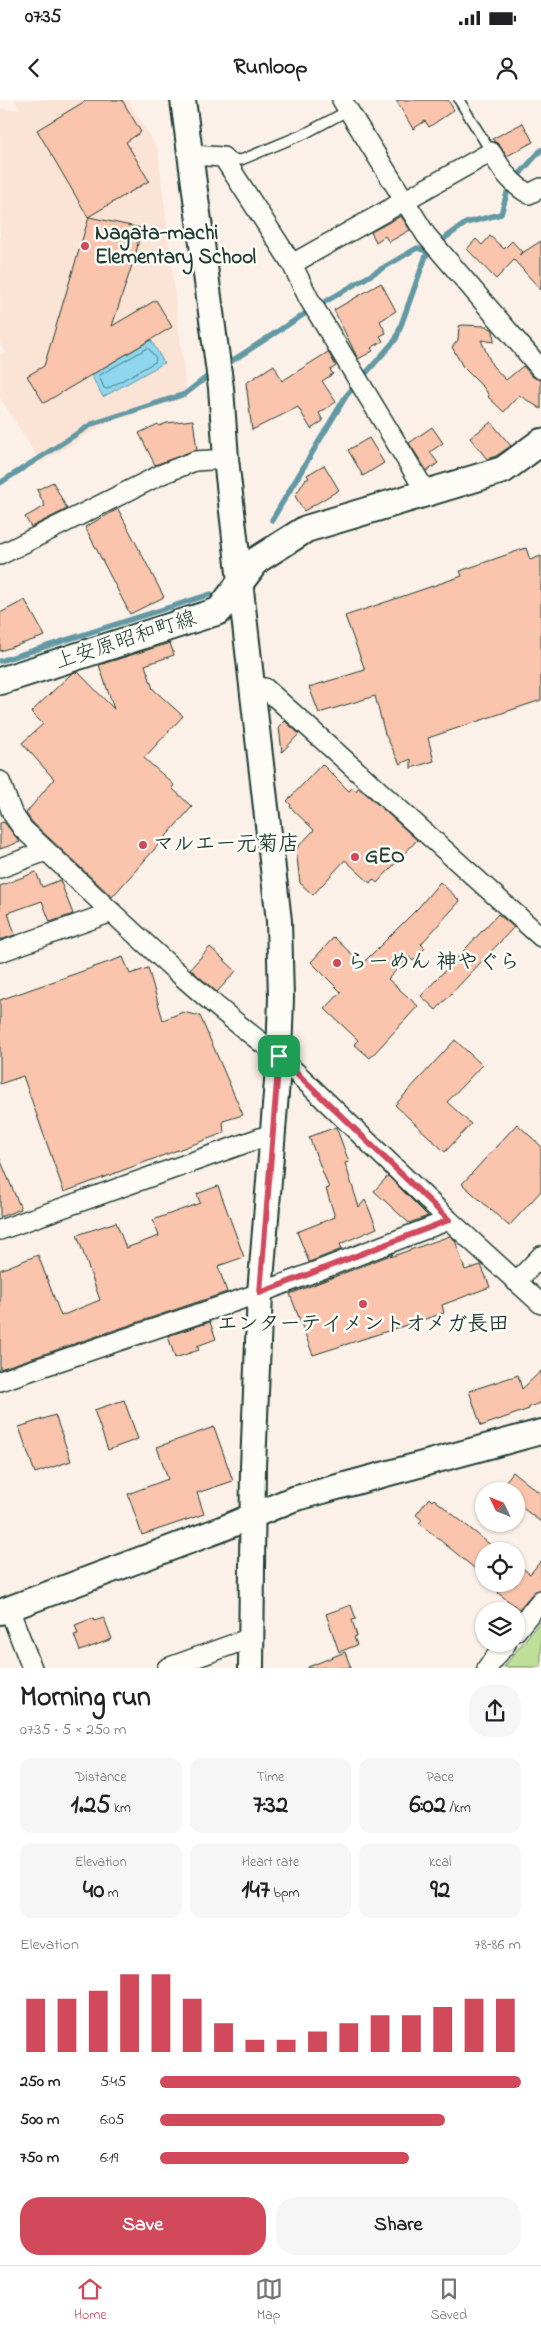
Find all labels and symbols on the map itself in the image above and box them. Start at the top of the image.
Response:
place label: Nagata-machi Elementary School [95,219,257,275]
marker: Nagata-machi Elementary School [79,240,91,252]
street label: 上安原昭和町線 [51,604,201,678]
place label: マルエー元菊店 [153,830,299,860]
marker: マルエー元菊店 [137,839,149,851]
place label: GEO [365,842,405,872]
marker: GEO [349,851,361,863]
place label: らーめん 神やぐら [347,948,520,978]
marker: らーめん 神やぐら [331,957,343,969]
pin [258,1035,300,1077]
marker: エンターテイメントオメガ長田 [357,1298,369,1310]
place label: エンターテイメントオメガ長田 [217,1310,509,1340]
north arrow [475,1482,525,1532]

